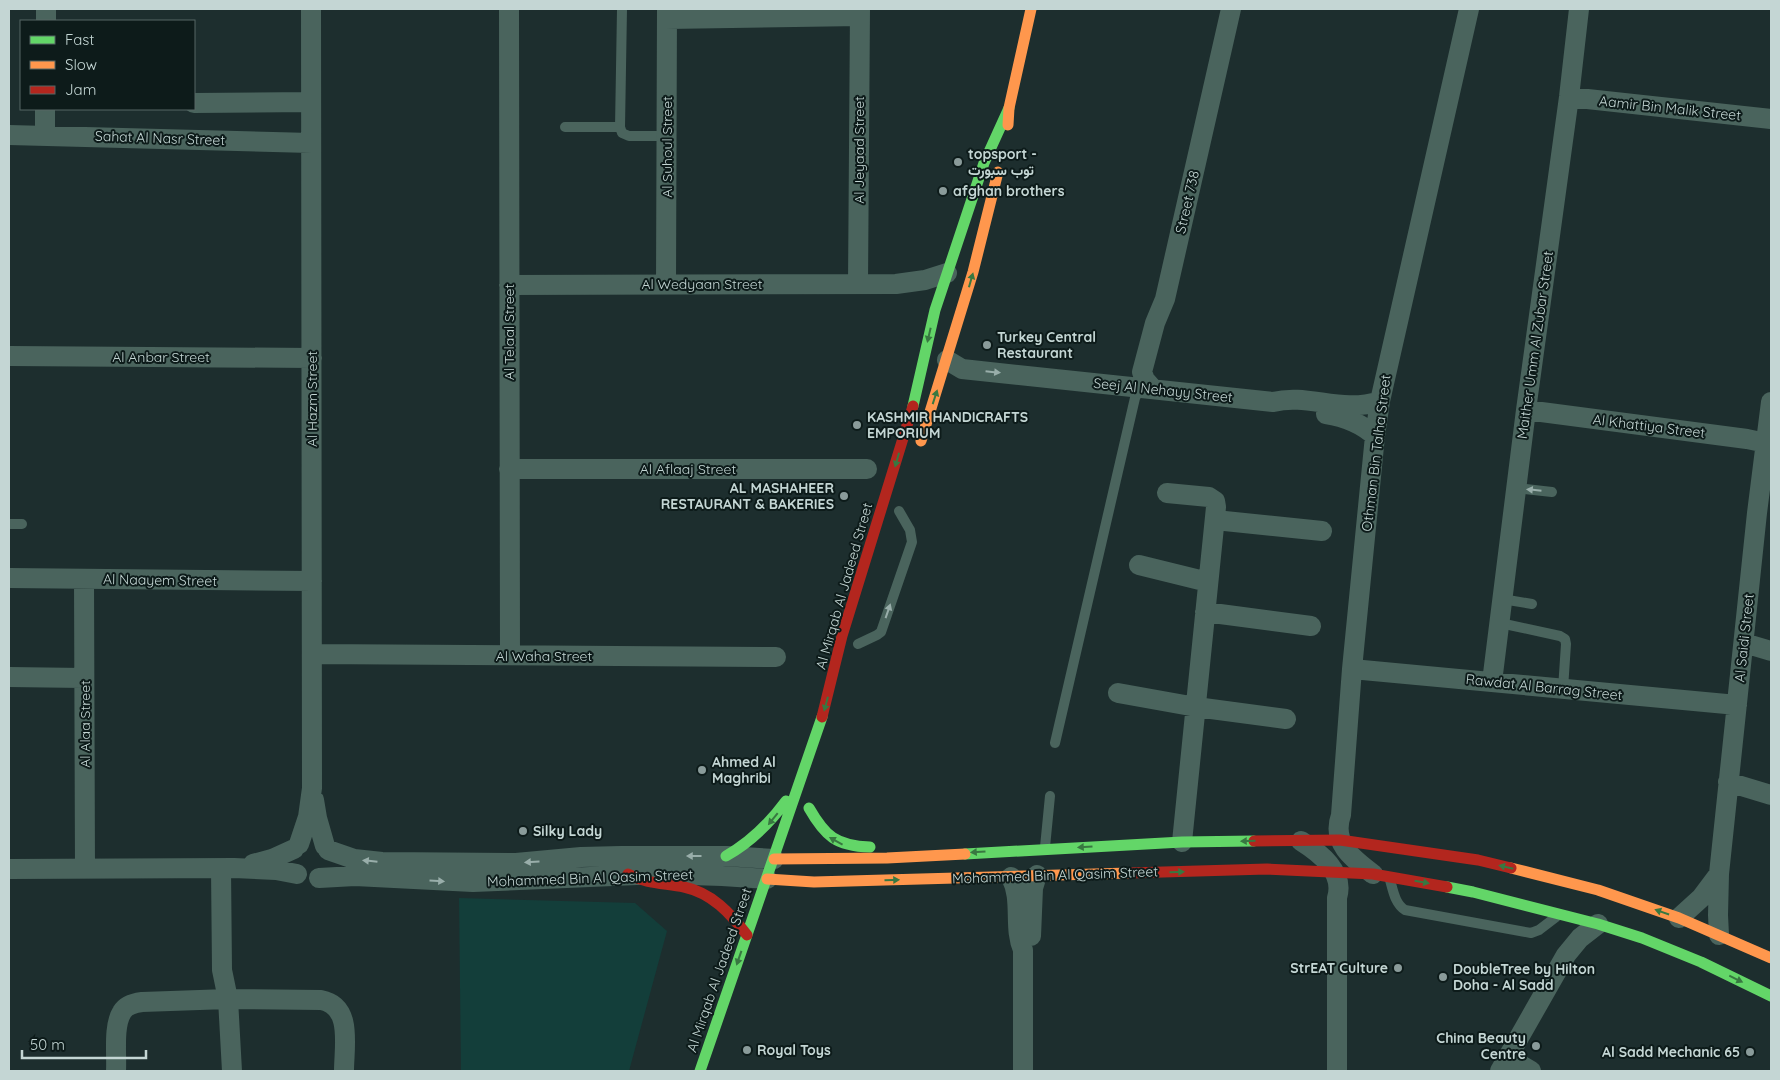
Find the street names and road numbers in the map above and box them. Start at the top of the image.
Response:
street label: Aamir Bin Malik Street [1598,92,1742,124]
street label: Al Suhoul Street [658,96,676,198]
street label: Al Jeyaad Street [850,96,868,204]
street label: Sahat Al Nasr Street [95,127,226,149]
street label: Street 738 [1171,169,1203,235]
street label: Maither Umm Al Zubar Street [1513,250,1557,440]
street label: Al Wedyaan Street [641,275,763,293]
street label: Al Telaal Street [500,284,518,380]
street label: Al Anbar Street [112,348,210,366]
street label: Al Hazm Street [303,351,321,447]
street label: Othman Bin Talha Street [1357,373,1395,532]
street label: Seej Al Nehayy Street [1092,374,1234,406]
street label: Al Khattiya Street [1592,410,1706,442]
street label: Al Aflaaj Street [640,460,736,478]
street label: Al Mirqab Al Jadeed Street [812,500,876,671]
street label: Al Naayem Street [103,570,217,590]
street label: Al Saidi Street [1730,593,1758,683]
street label: Al Waha Street [496,647,592,665]
street label: Rawdat Al Barrag Street [1465,670,1624,704]
street label: Al Alaa Street [76,680,94,768]
street label: Mohammed Bin Al Qasim Street [952,862,1159,888]
street label: Mohammed Bin Al Qasim Street [487,865,694,891]
street label: Al Mirqab Al Jadeed Street [682,885,756,1054]

